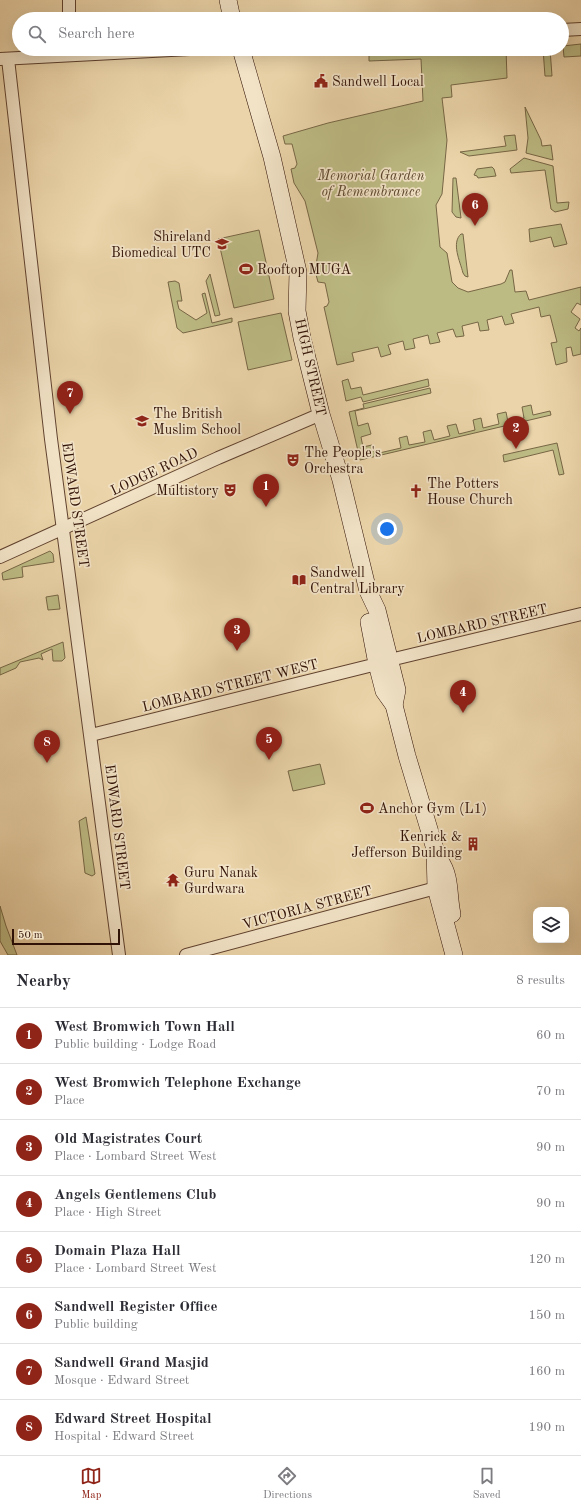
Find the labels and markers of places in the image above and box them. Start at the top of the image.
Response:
public building icon: Sandwell Local [313,73,329,89]
place label: Sandwell Local [332,75,424,89]
pin: 6 [462,193,488,226]
place label: Shireland Biomedical UTC [111,230,211,260]
school or university icon: Shireland Biomedical UTC [214,236,230,252]
sports icon: Rooftop MUGA [238,261,254,277]
place label: Rooftop MUGA [257,263,351,277]
pin: 7 [57,381,83,414]
place label: The British Muslim School [153,407,241,437]
school or university icon: The British Muslim School [134,413,150,429]
pin: 2 [503,416,529,449]
place label: The People's Orchestra [304,446,381,476]
theatre icon: The People's Orchestra [285,452,301,468]
pin: 1 [253,474,279,507]
place label: The Potters House Church [427,477,513,507]
theatre icon: Multistory [222,482,238,498]
church icon: The Potters House Church [408,483,424,499]
place label: Multistory [156,484,220,498]
place label: Sandwell Central Library [310,566,405,596]
library icon: Sandwell Central Library [291,572,307,588]
pin: 3 [224,618,250,651]
pin: 4 [450,680,476,713]
pin: 5 [256,727,282,760]
pin: 8 [34,730,60,763]
sports icon: Anchor Gym (L1) [359,800,375,816]
place label: Anchor Gym (L1) [378,802,487,816]
place label: Kenrick & Jefferson Building [351,830,462,860]
building icon: Kenrick & Jefferson Building [465,836,481,852]
place label: Guru Nanak Gurdwara [184,866,258,896]
temple icon: Guru Nanak Gurdwara [165,872,181,888]

